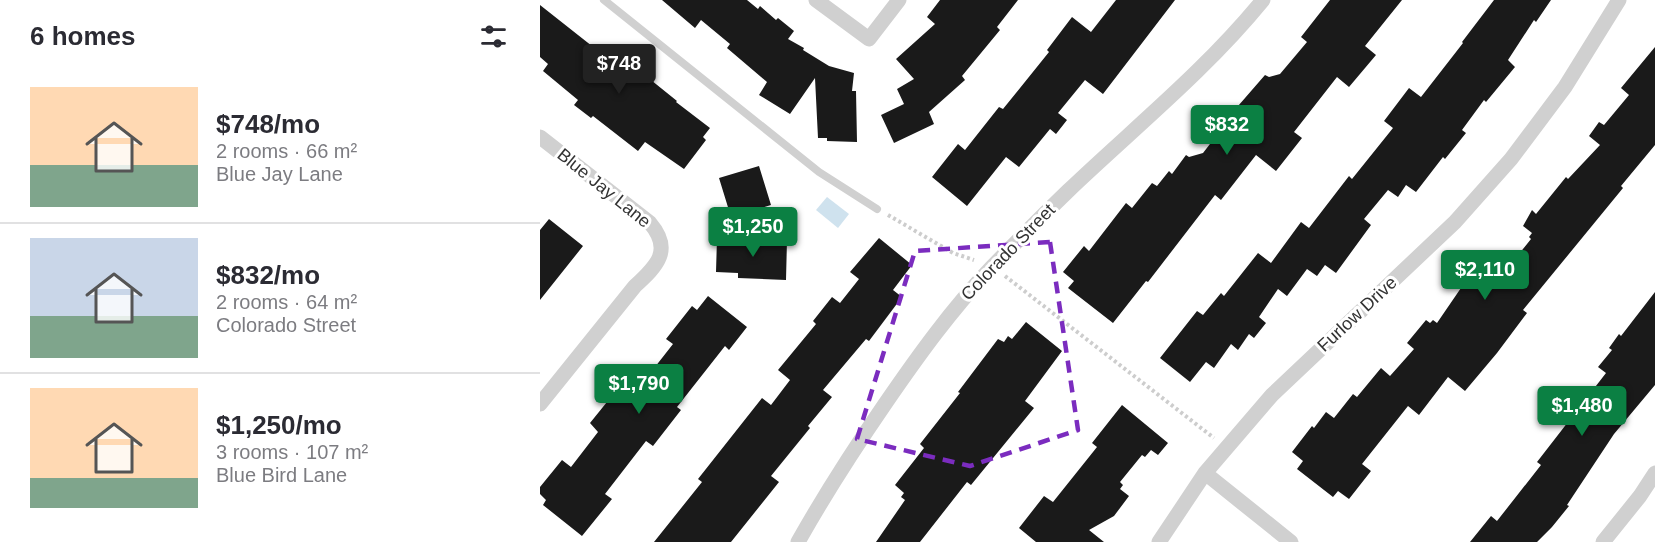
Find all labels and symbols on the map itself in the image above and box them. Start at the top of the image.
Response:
pin: $748 [583,44,655,95]
pin: $832 [1191,105,1263,156]
street label: Blue Jay Lane [553,144,655,232]
street label: Colorado Street [957,200,1059,304]
pin: $1,250 [704,207,802,258]
pin: $2,110 [1436,250,1534,301]
street label: Furlow Drive [1313,272,1401,356]
pin: $1,790 [590,364,688,415]
pin: $1,480 [1533,386,1631,437]

